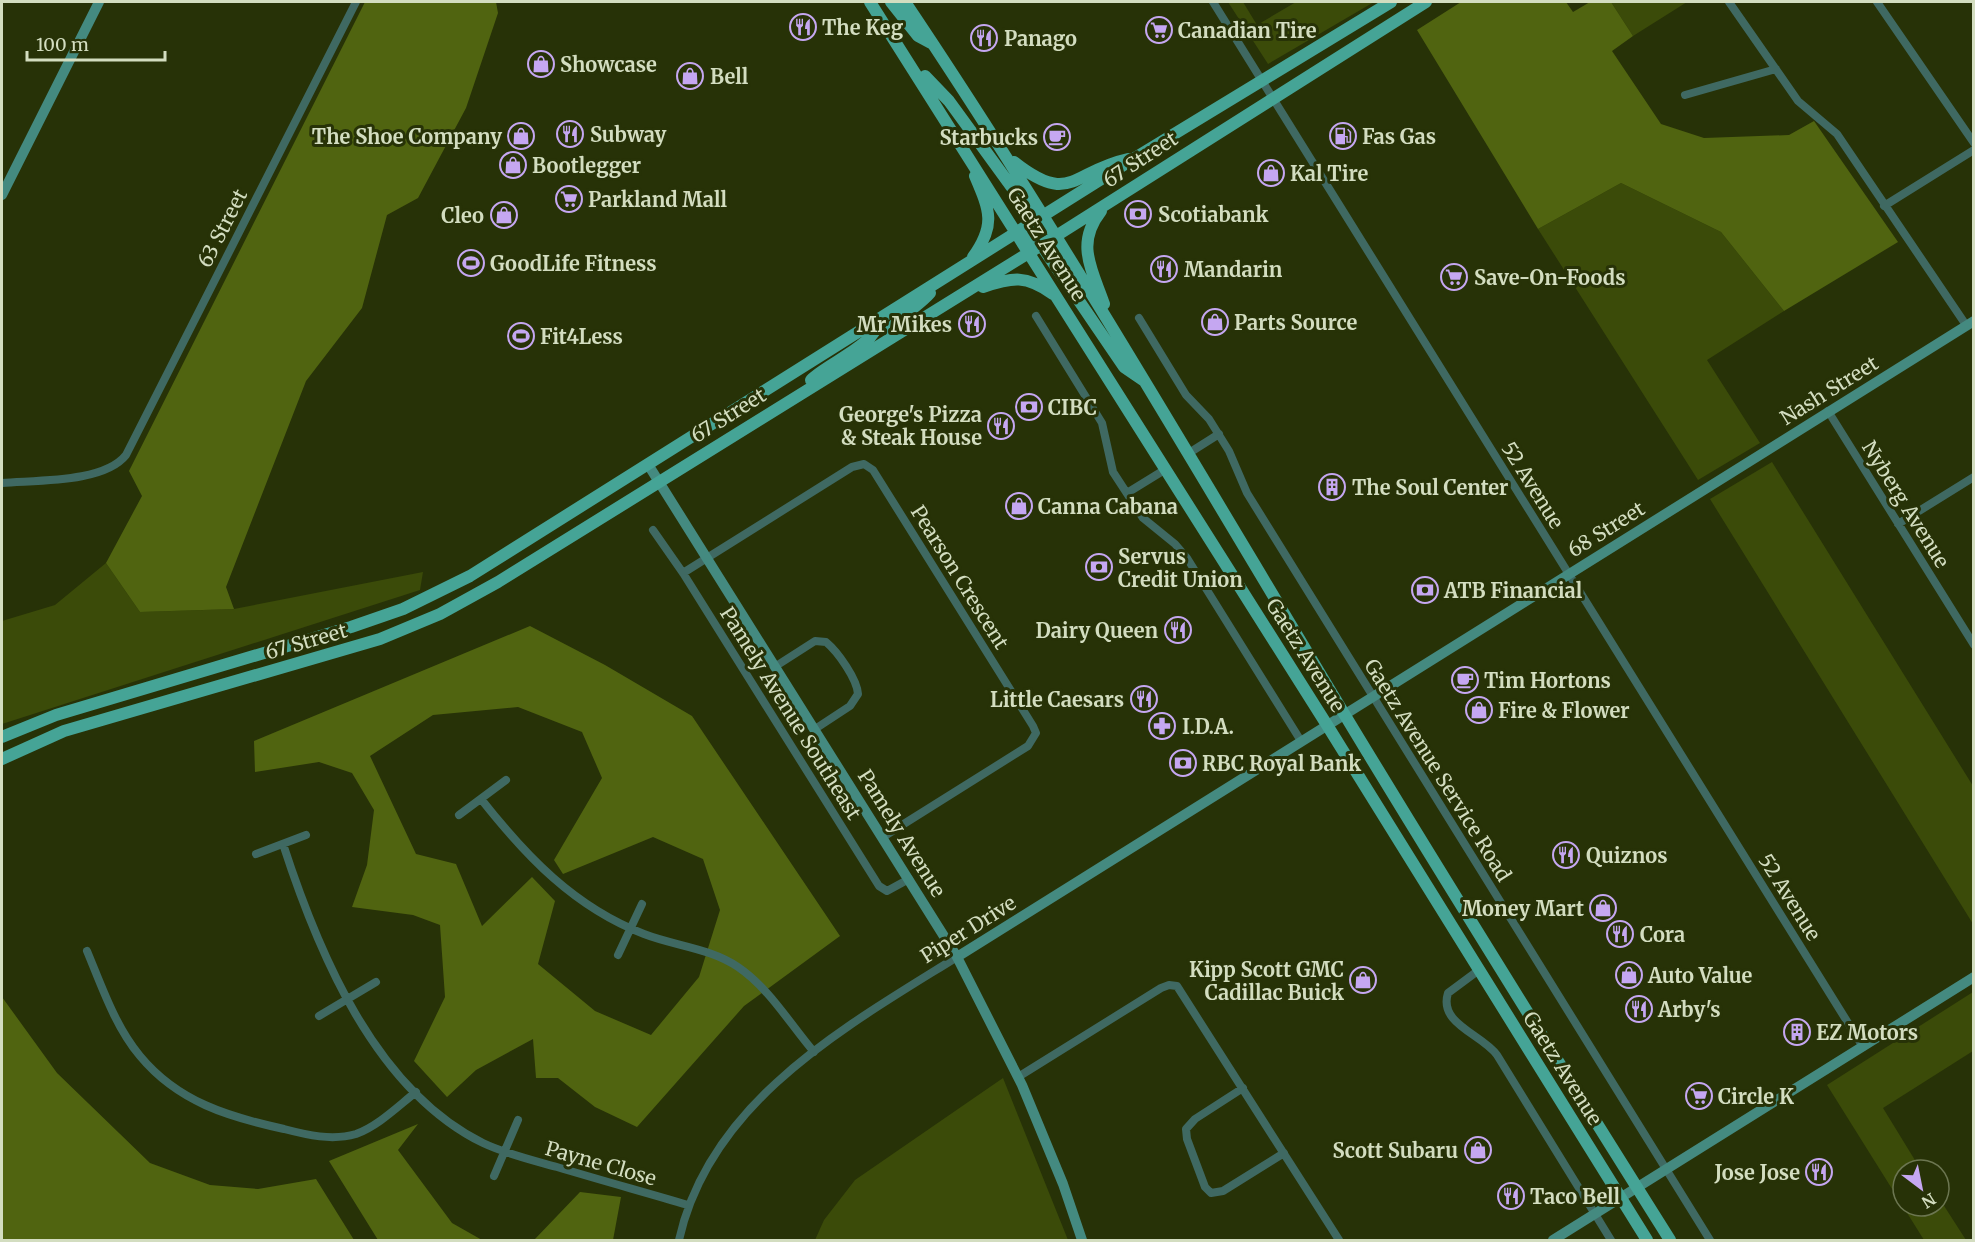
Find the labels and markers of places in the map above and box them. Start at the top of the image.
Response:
restaurant icon: The Keg [788,12,818,42]
place label: The Keg [822,15,904,40]
supermarket icon: Canadian Tire [1144,15,1174,45]
place label: Canadian Tire [1178,18,1317,43]
restaurant icon: Panago [969,23,999,53]
place label: Panago [1004,26,1077,51]
shop icon: Showcase [526,49,556,79]
place label: Showcase [560,52,657,77]
shop icon: Bell [675,61,705,91]
place label: Bell [710,64,749,89]
restaurant icon: Subway [555,119,585,149]
shop icon: The Shoe Company [506,121,536,151]
fuel station icon: Fas Gas [1328,121,1358,151]
place label: Subway [590,122,667,147]
cafe icon: Starbucks [1042,122,1072,152]
place label: The Shoe Company [312,124,502,149]
place label: Fas Gas [1362,124,1436,149]
place label: Starbucks [939,125,1038,150]
shop icon: Bootlegger [498,150,528,180]
place label: Bootlegger [532,153,641,178]
shop icon: Kal Tire [1256,158,1286,188]
place label: Kal Tire [1290,161,1368,186]
supermarket icon: Parkland Mall [554,184,584,214]
place label: Parkland Mall [588,187,727,212]
bank icon: Scotiabank [1123,199,1153,229]
shop icon: Cleo [489,200,519,230]
place label: Scotiabank [1158,202,1269,227]
place label: Cleo [441,203,484,228]
sports icon: GoodLife Fitness [456,248,486,278]
place label: GoodLife Fitness [490,251,657,276]
restaurant icon: Mandarin [1149,254,1179,284]
place label: Mandarin [1184,257,1283,282]
supermarket icon: Save-On-Foods [1439,262,1469,292]
place label: Save-On-Foods [1474,265,1626,290]
shop icon: Parts Source [1200,307,1230,337]
restaurant icon: Mr Mikes [957,309,987,339]
place label: Parts Source [1234,310,1358,335]
place label: Mr Mikes [857,312,952,337]
sports icon: Fit4Less [506,321,536,351]
place label: Fit4Less [540,324,623,349]
bank icon: CIBC [1014,392,1044,422]
place label: CIBC [1048,395,1097,420]
place label: George's Pizza & Steak House [839,402,982,450]
restaurant icon: George's Pizza & Steak House [986,411,1016,441]
building icon: The Soul Center [1317,472,1347,502]
place label: The Soul Center [1352,475,1508,500]
shop icon: Canna Cabana [1004,491,1034,521]
place label: Canna Cabana [1038,494,1178,519]
place label: Servus Credit Union [1118,544,1243,592]
bank icon: Servus Credit Union [1084,552,1114,582]
bank icon: ATB Financial [1410,575,1440,605]
place label: ATB Financial [1443,578,1583,603]
restaurant icon: Dairy Queen [1163,615,1193,645]
place label: Dairy Queen [1036,618,1158,643]
cafe icon: Tim Hortons [1450,665,1480,695]
place label: Tim Hortons [1484,668,1611,693]
restaurant icon: Little Caesars [1129,684,1159,714]
place label: Little Caesars [990,687,1124,712]
shop icon: Fire & Flower [1464,695,1494,725]
place label: Fire & Flower [1498,698,1630,723]
pharmacy icon: I.D.A. [1147,711,1177,741]
place label: I.D.A. [1182,714,1234,739]
bank icon: RBC Royal Bank [1168,748,1198,778]
place label: RBC Royal Bank [1202,751,1361,776]
restaurant icon: Quiznos [1551,840,1581,870]
place label: Quiznos [1586,843,1668,868]
shop icon: Money Mart [1588,893,1618,923]
place label: Money Mart [1462,896,1584,921]
restaurant icon: Cora [1605,919,1635,949]
place label: Cora [1640,922,1685,947]
place label: Kipp Scott GMC Cadillac Buick [1189,957,1344,1005]
shop icon: Auto Value [1614,960,1644,990]
place label: Auto Value [1647,963,1753,988]
shop icon: Kipp Scott GMC Cadillac Buick [1348,965,1378,995]
restaurant icon: Arby's [1624,994,1654,1024]
place label: Arby's [1657,997,1720,1022]
building icon: EZ Motors [1782,1017,1812,1047]
place label: EZ Motors [1816,1020,1918,1045]
supermarket icon: Circle K [1684,1081,1714,1111]
place label: Circle K [1718,1084,1794,1109]
shop icon: Scott Subaru [1463,1135,1493,1165]
place label: Scott Subaru [1332,1138,1458,1163]
restaurant icon: Jose Jose [1804,1157,1834,1187]
place label: Jose Jose [1713,1160,1800,1185]
restaurant icon: Taco Bell [1496,1181,1526,1211]
place label: Taco Bell [1530,1184,1621,1209]

